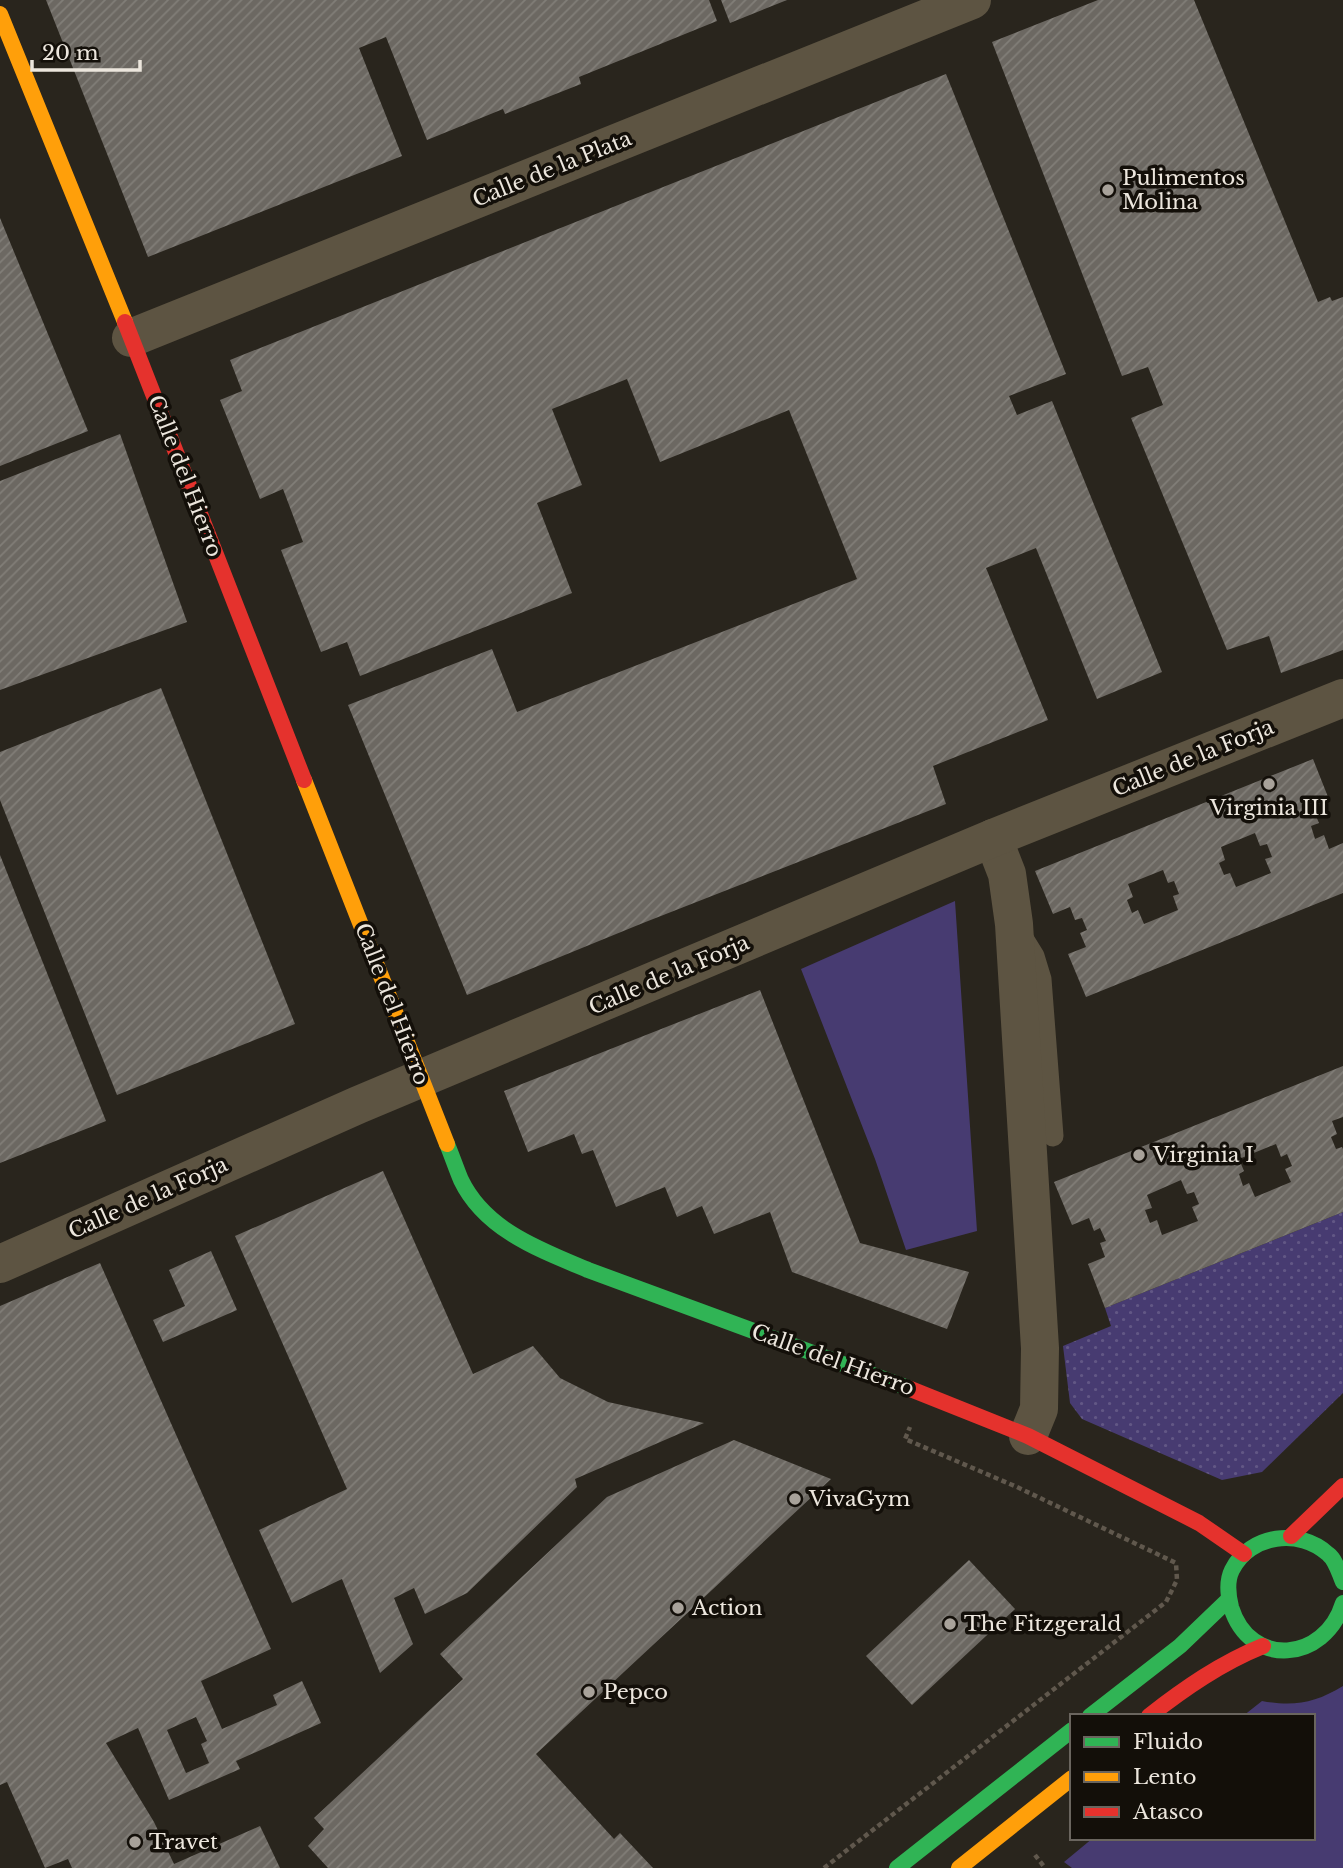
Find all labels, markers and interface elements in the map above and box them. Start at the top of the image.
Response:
scale bar [32,28,140,72]
text: 20 m [42,40,99,66]
street label: Calle de la Plata [469,125,636,213]
place label: Pulimentos Molina [1122,165,1245,215]
marker: Pulimentos Molina [1100,182,1116,198]
street label: Calle del Hierro [142,391,228,561]
street label: Calle de la Forja [1109,714,1278,802]
marker: Virginia III [1261,776,1277,792]
place label: Virginia III [1209,795,1328,821]
street label: Calle del Hierro [349,919,435,1089]
street label: Calle de la Forja [585,929,753,1021]
place label: Virginia I [1152,1142,1254,1168]
marker: Virginia I [1131,1147,1147,1163]
street label: Calle de la Forja [64,1151,232,1245]
street label: Calle del Hierro [748,1318,918,1402]
place label: VivaGym [808,1486,911,1512]
marker: VivaGym [787,1491,803,1507]
place label: Action [691,1595,762,1621]
marker: Action [670,1600,686,1616]
place label: The Fitzgerald [964,1611,1121,1637]
marker: The Fitzgerald [942,1616,958,1632]
place label: Pepco [603,1679,668,1705]
marker: Pepco [581,1684,597,1700]
legend [1070,1714,1315,1840]
text: Fluido [1133,1729,1203,1755]
text: Lento [1133,1764,1196,1790]
text: Atasco [1132,1799,1203,1825]
place label: Travet [149,1829,218,1855]
marker: Travet [127,1834,143,1850]

